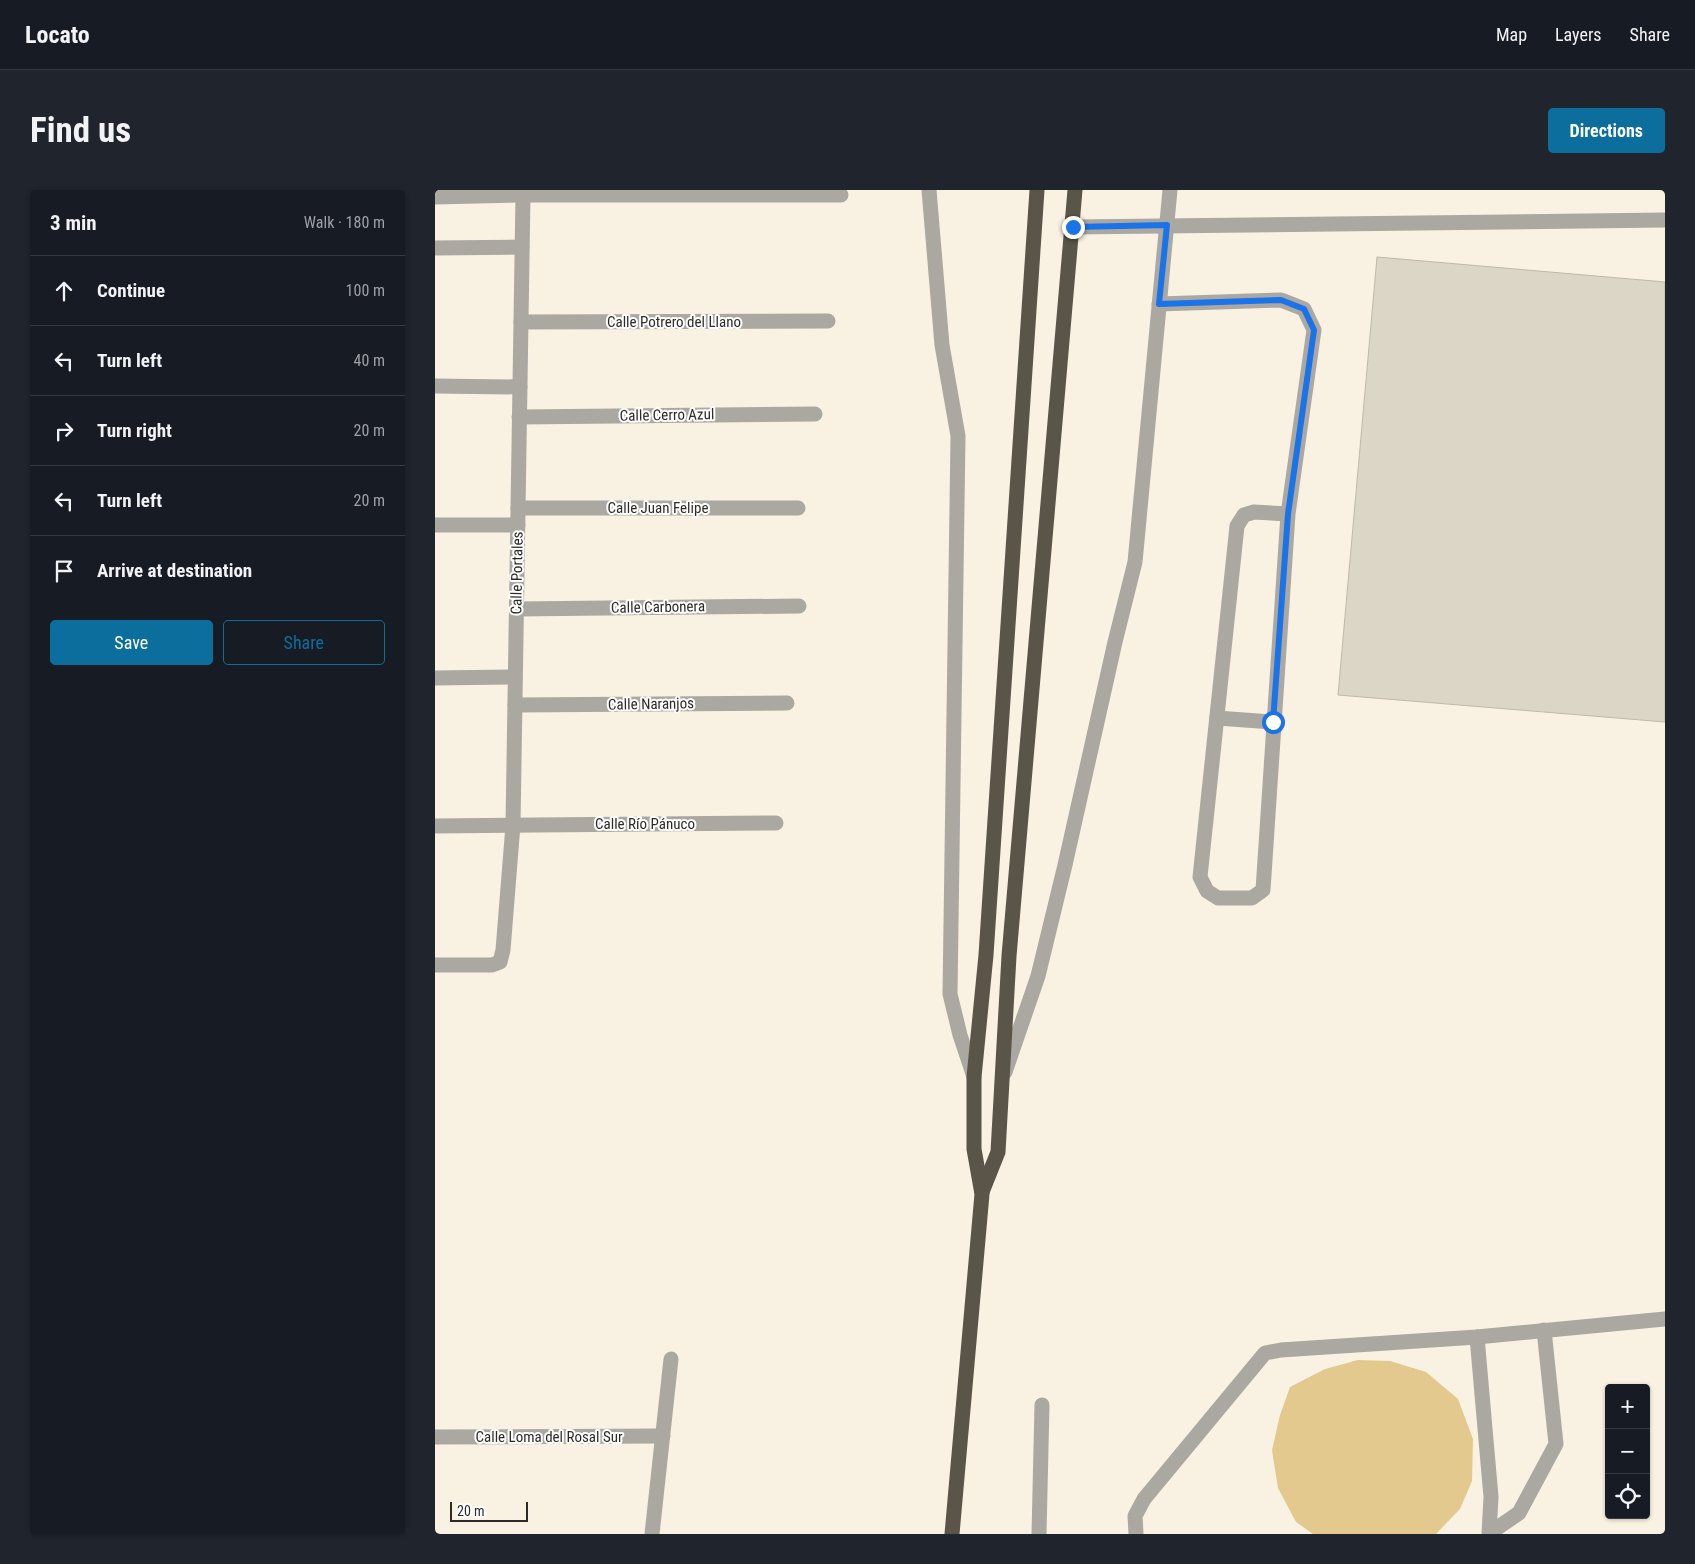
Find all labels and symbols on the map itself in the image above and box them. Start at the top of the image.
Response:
route end [1062,216,1085,239]
street label: Calle Potrero del Llano [607,313,741,331]
street label: Calle Cerro Azul [620,405,714,425]
street label: Calle Juan Felipe [608,499,708,517]
street label: Calle Portales [507,531,527,614]
street label: Calle Carbonera [611,597,705,617]
street label: Calle Naranjos [608,694,694,714]
route start [1262,711,1285,734]
street label: Calle Río Pánuco [595,815,695,833]
street label: Calle Loma del Rosal Sur [476,1428,623,1446]
scale bar [450,1499,527,1522]

